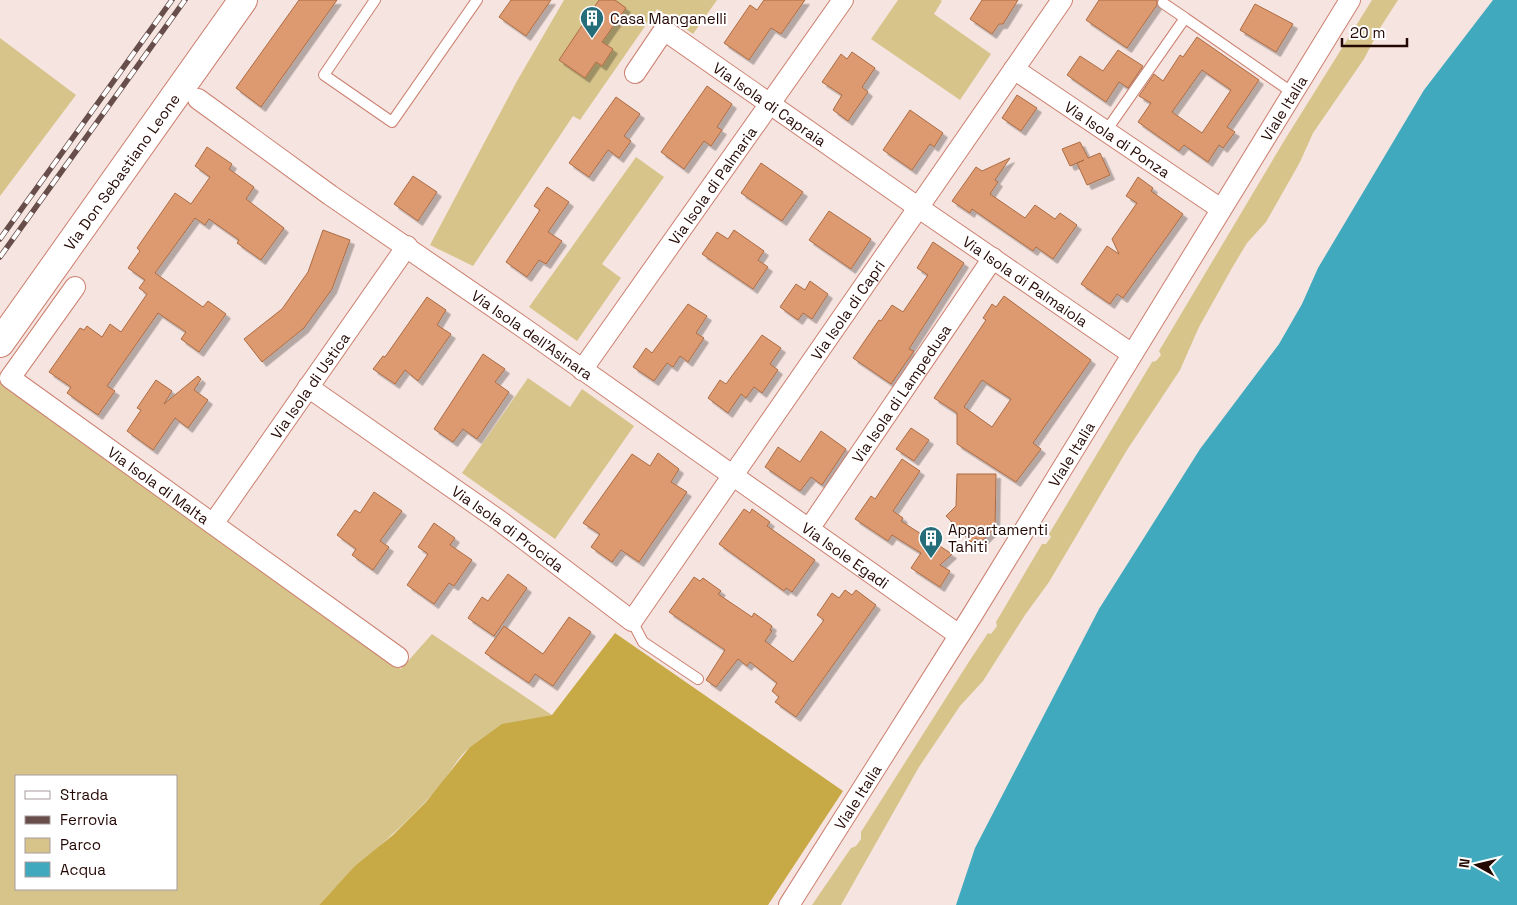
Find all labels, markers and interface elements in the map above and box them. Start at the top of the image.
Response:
building icon: Casa Manganelli [579,5,605,39]
place label: Casa Manganelli [610,9,727,28]
scale bar [1342,15,1407,47]
text: 20 m [1350,23,1385,42]
street label: Via Isola di Capraia [709,58,831,150]
street label: Viale Italia [1256,72,1311,144]
street label: Via Don Sebastiano Leone [59,89,184,254]
street label: Via Isola di Ponza [1061,97,1174,182]
street label: Via Isola di Palmaria [664,122,761,248]
street label: Via Isola di Palmaiola [959,231,1092,331]
street label: Via Isola di Capri [806,256,888,364]
street label: Via Isola dell'Asinara [468,285,597,384]
street label: Via Isola di Lampedusa [847,320,955,466]
street label: Via Isola di Ustica [266,328,354,442]
street label: Viale Italia [1044,417,1099,490]
street label: Via Isola di Malta [104,442,213,528]
street label: Via Isola di Procida [448,481,568,576]
street label: Via Isole Egadi [798,518,893,592]
place label: Appartamenti Tahiti [948,520,1048,556]
building icon: Appartamenti Tahiti [918,525,944,559]
street label: Viale Italia [830,760,885,833]
legend [15,775,178,890]
text: Strada [60,785,109,804]
text: Ferrovia [60,810,118,829]
text: Parco [60,835,101,854]
north arrow [1452,840,1502,890]
text: N [1455,857,1474,869]
text: Acqua [60,860,106,879]

